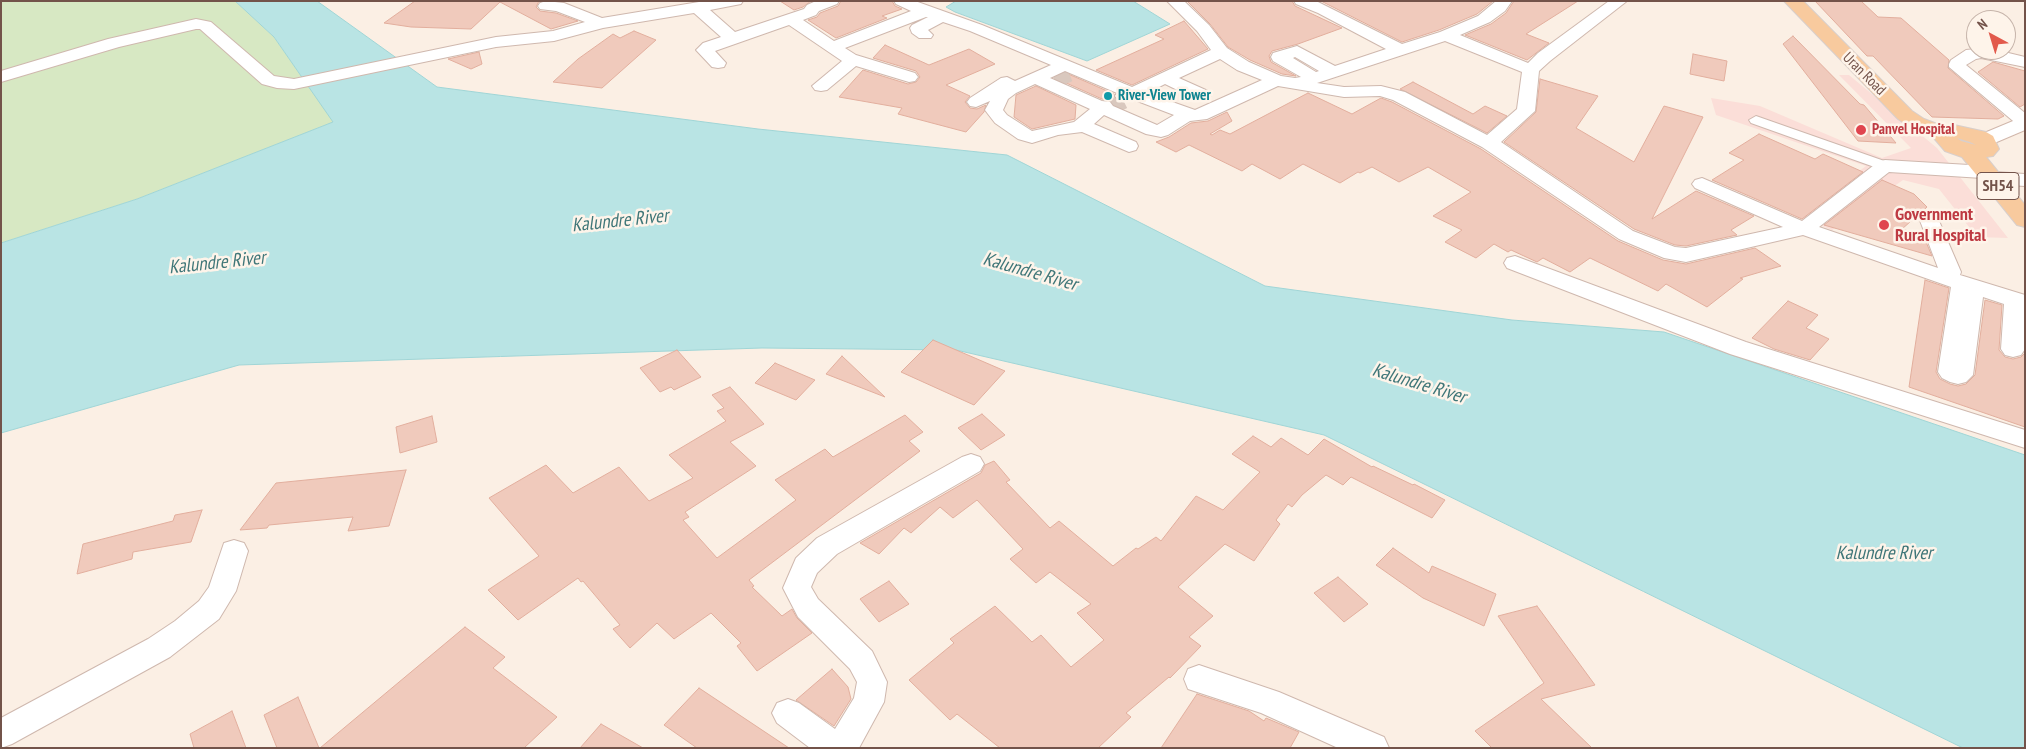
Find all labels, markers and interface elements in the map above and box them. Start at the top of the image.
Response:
north arrow [1966,10,2016,60]
text: N [1974,15,1991,33]
street label: Uran Road [1839,49,1889,99]
place label: River-View Tower [1118,87,1211,105]
marker: River-View Tower [1102,90,1114,102]
place label: Panvel Hospital [1872,121,1955,139]
marker: Panvel Hospital [1854,123,1868,137]
road number: SH54 [1977,172,2019,200]
place label: Government Rural Hospital [1895,204,1986,246]
water label: Kalundre River [571,205,669,237]
marker: Government Rural Hospital [1877,218,1891,232]
water label: Kalundre River [168,247,266,279]
water label: Kalundre River [980,248,1080,296]
water label: Kalundre River [1369,359,1469,409]
water label: Kalundre River [1836,543,1932,565]

